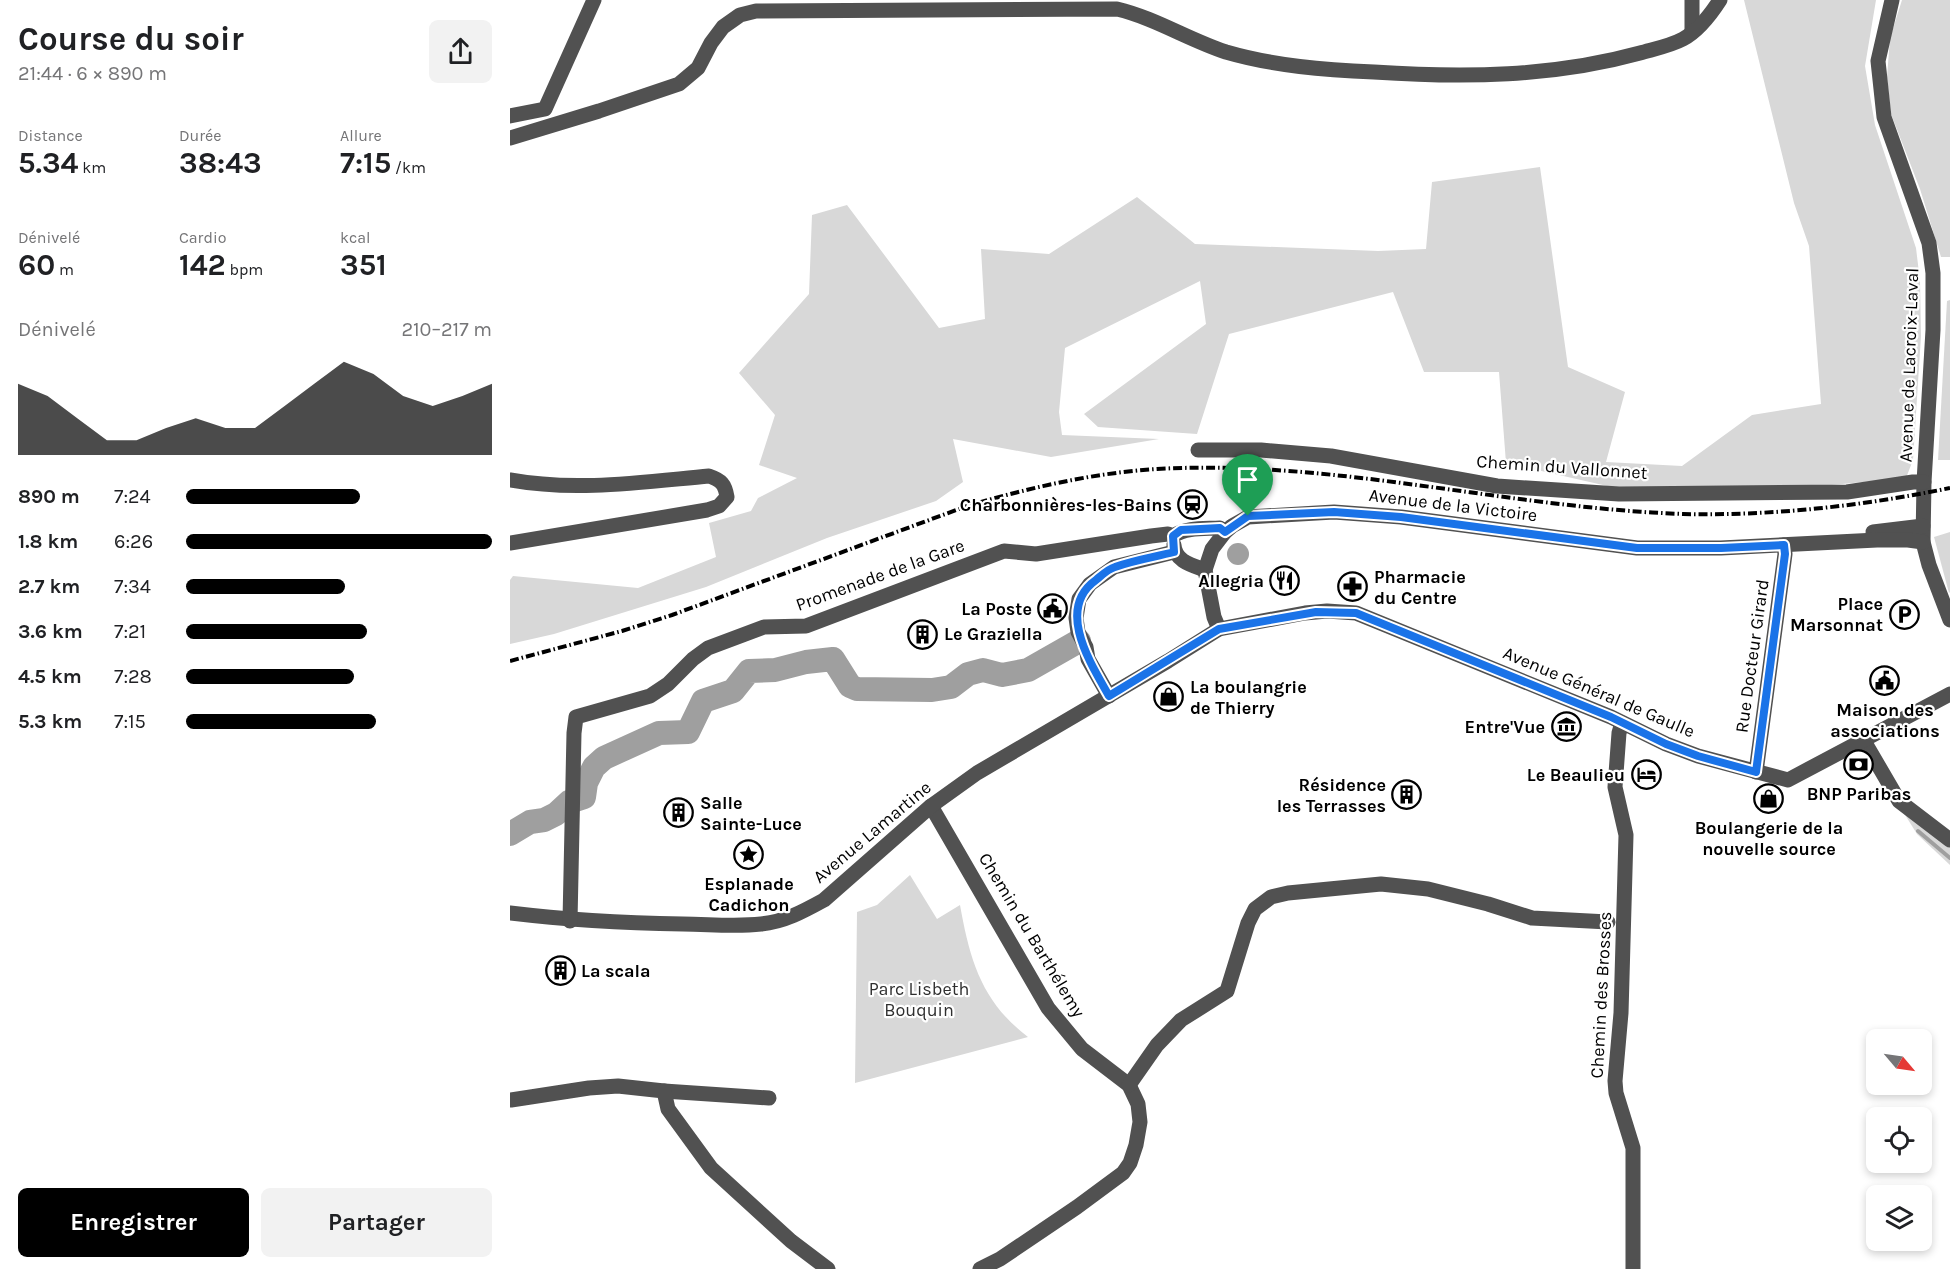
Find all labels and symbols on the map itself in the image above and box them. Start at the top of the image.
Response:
street label: Avenue de Lacroix-Laval [1895,267,1923,463]
street label: Chemin du Vallonnet [1476,450,1649,484]
pin [1222,454,1273,516]
street label: Avenue de la Victoire [1368,484,1538,526]
station icon: Charbonnières-les-Bains [1177,489,1209,521]
place label: Charbonnières-les-Bains [960,494,1172,516]
street label: Promenade de la Gare [793,534,967,616]
restaurant icon: Allegria [1269,565,1301,597]
place label: Pharmacie du Centre [1374,566,1466,609]
place label: Allegria [1198,570,1264,592]
pharmacy icon: Pharmacie du Centre [1337,571,1369,603]
street label: Rue Docteur Girard [1730,578,1774,734]
public building icon: La Poste [1037,593,1069,625]
place label: Place Marsonnat [1790,593,1883,636]
place label: La Poste [961,598,1032,620]
parking icon: Place Marsonnat [1888,598,1920,630]
building icon: Le Graziella [907,618,939,650]
place label: Le Graziella [944,623,1043,645]
street label: Avenue Général de Gaulle [1500,642,1698,742]
public building icon: Maison des associations [1869,665,1901,697]
place label: La boulangrie de Thierry [1190,676,1307,719]
shop icon: La boulangrie de Thierry [1153,681,1185,713]
place label: Maison des associations [1830,699,1940,742]
museum icon: Entre'Vue [1550,711,1582,743]
place label: Entre'Vue [1465,716,1545,738]
bank icon: BNP Paribas [1843,749,1875,781]
hotel icon: Le Beaulieu [1630,759,1662,791]
place label: Le Beaulieu [1527,764,1625,786]
place label: Résidence les Terrasses [1277,774,1386,817]
street label: Avenue Lamartine [808,776,936,888]
building icon: Résidence les Terrasses [1391,779,1423,811]
shop icon: Boulangerie de la nouvelle source [1753,783,1785,815]
place label: BNP Paribas [1807,783,1911,805]
place label: Salle Sainte-Luce [700,792,802,835]
building icon: Salle Sainte-Luce [663,797,695,829]
place label: Boulangerie de la nouvelle source [1695,817,1843,860]
place icon: Esplanade Cadichon [733,839,765,871]
street label: Chemin du Barthélemy [974,849,1090,1022]
place label: Esplanade Cadichon [704,873,794,916]
street label: Chemin des Brosses [1586,911,1616,1079]
building icon: La scala [544,955,576,987]
place label: La scala [581,960,651,982]
park label: Parc Lisbeth Bouquin [869,978,969,1021]
north arrow [1866,1029,1932,1095]

